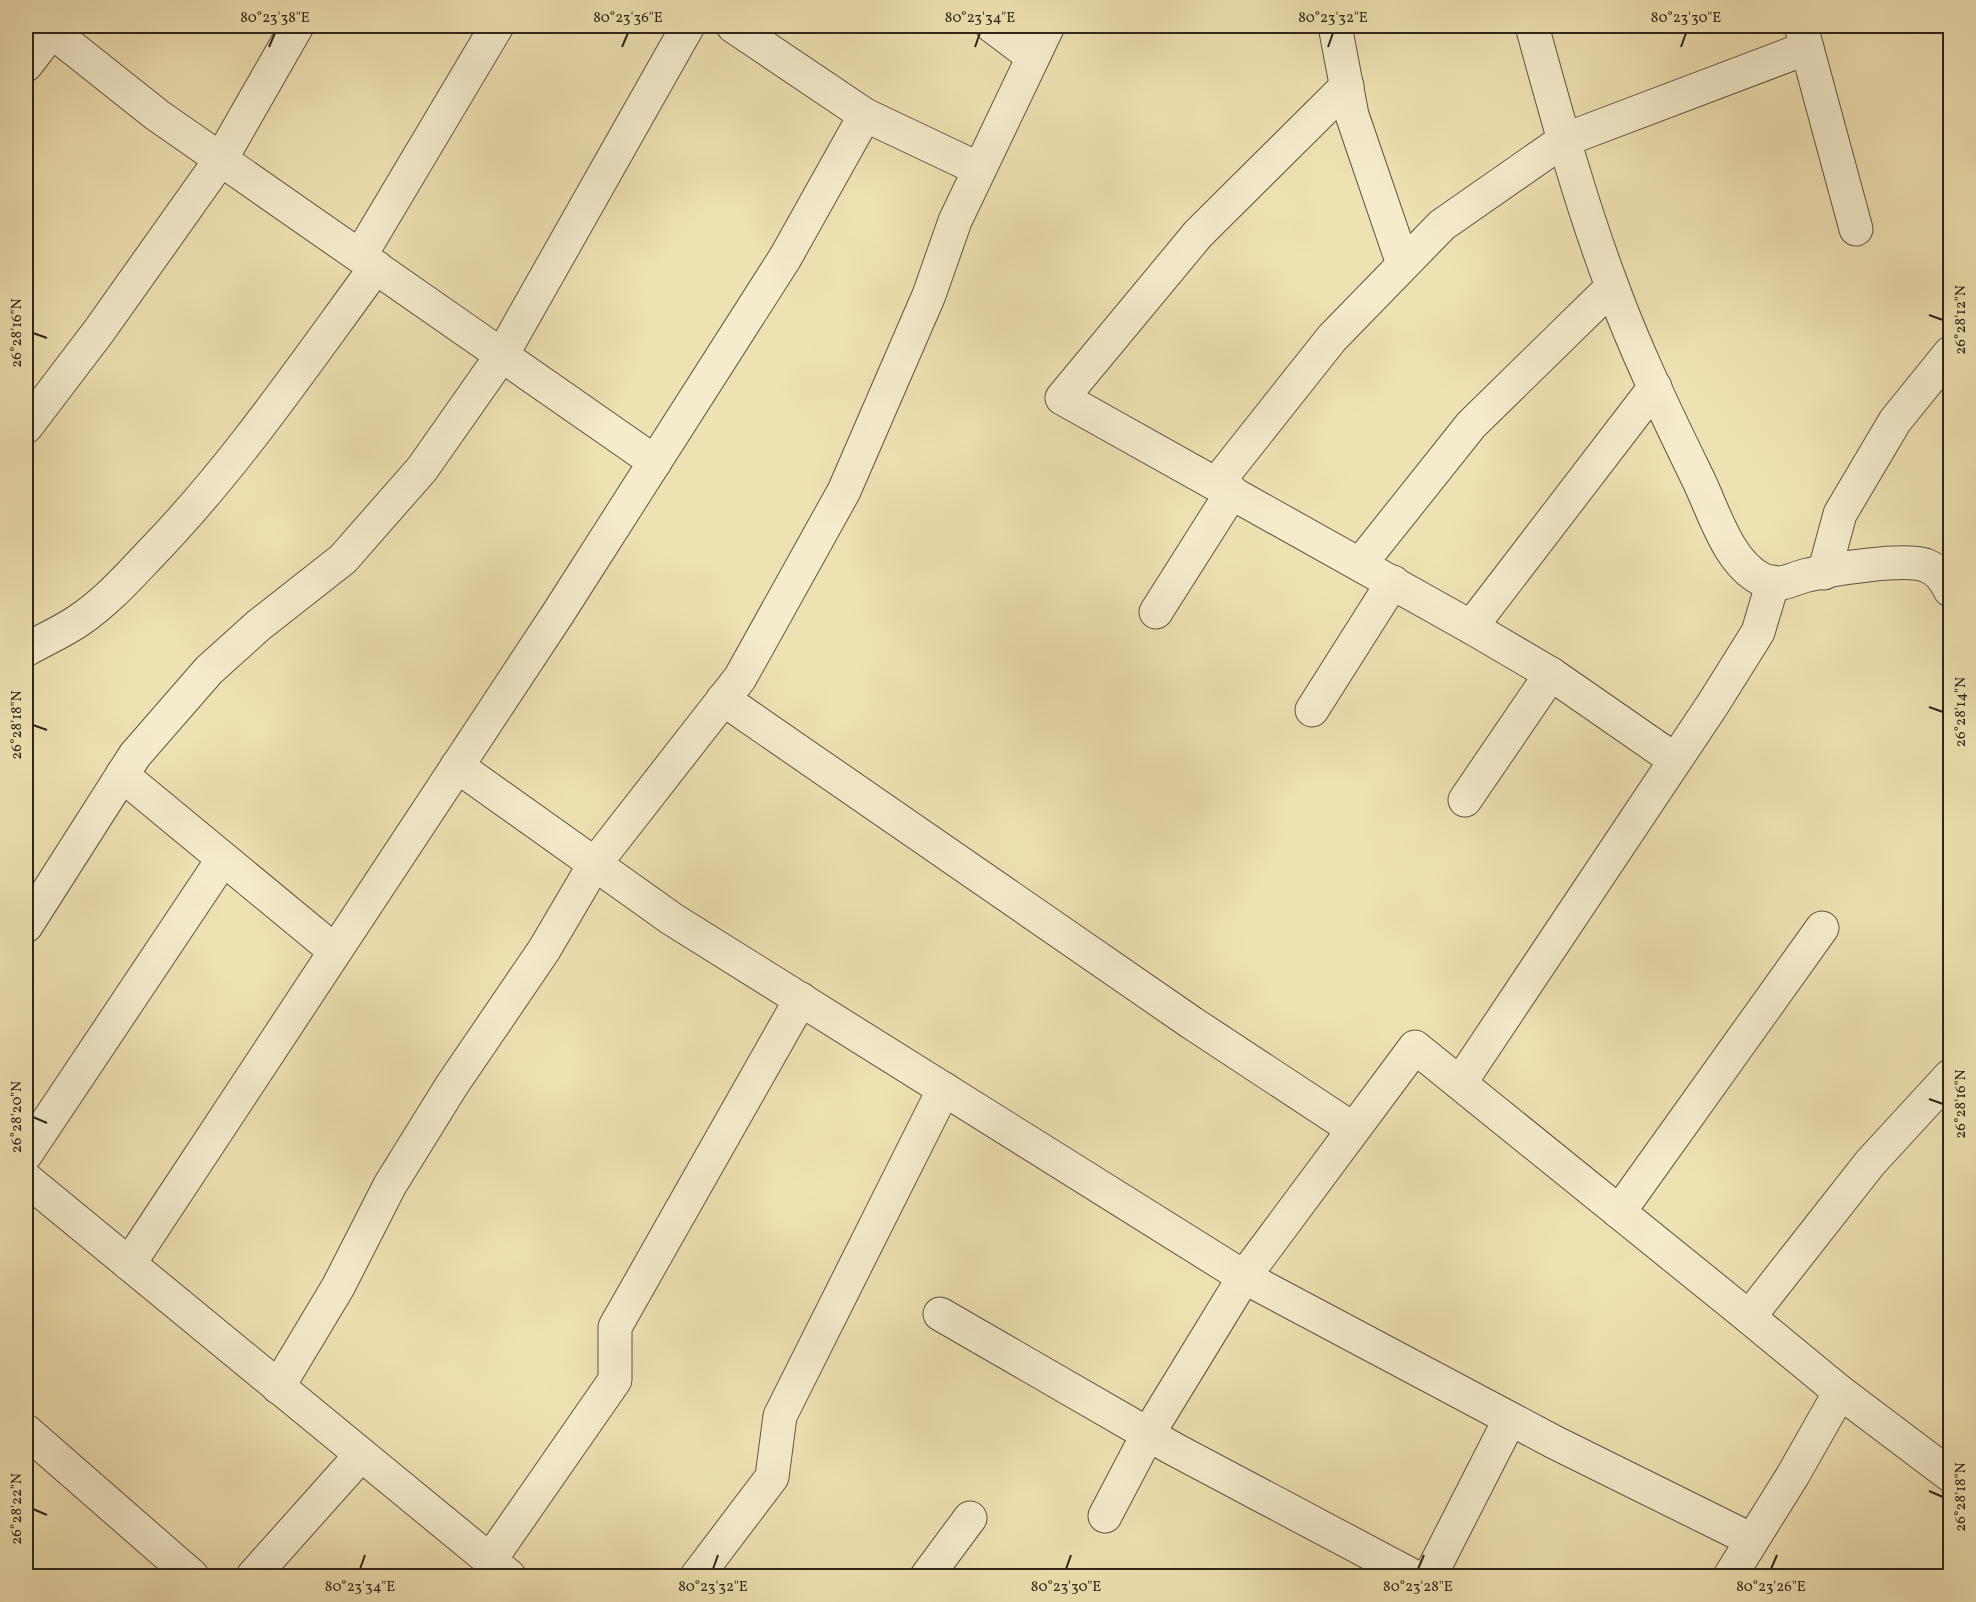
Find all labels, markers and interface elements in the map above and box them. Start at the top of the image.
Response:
text: 80°23'38"E [240,8,310,29]
text: 80°23'36"E [593,8,663,29]
text: 80°23'34"E [945,8,1015,29]
text: 80°23'32"E [1298,8,1368,29]
text: 80°23'30"E [1651,8,1721,29]
text: 26°28'12"N [1951,285,1972,355]
text: 26°28'16"N [7,298,28,368]
text: 26°28'14"N [1951,677,1972,747]
text: 26°28'18"N [7,690,28,760]
text: 26°28'16"N [1951,1069,1972,1139]
text: 26°28'20"N [7,1081,28,1153]
text: 26°28'18"N [1951,1462,1972,1532]
text: 26°28'22"N [7,1473,28,1545]
text: 80°23'34"E [325,1577,395,1598]
text: 80°23'32"E [678,1577,748,1598]
text: 80°23'30"E [1031,1577,1101,1598]
text: 80°23'28"E [1383,1577,1453,1598]
text: 80°23'26"E [1736,1577,1806,1598]

